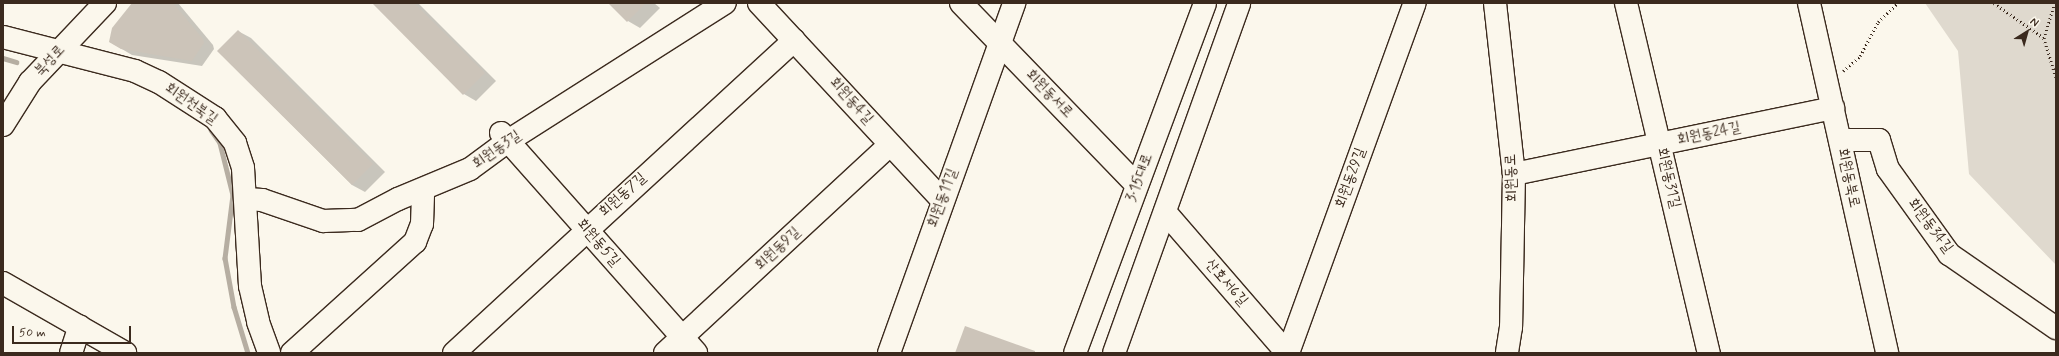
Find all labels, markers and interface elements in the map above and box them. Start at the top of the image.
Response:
north arrow [2007,12,2047,52]
text: N [2027,15,2041,30]
street label: 북성로 [31,42,69,80]
street label: 회원동서로 [1022,66,1076,122]
street label: 회원동4길 [825,74,877,128]
street label: 회원천북길 [161,79,221,129]
street label: 회원동24길 [1676,119,1742,149]
street label: 회원동3길 [469,127,525,173]
street label: 회원동29길 [1332,145,1370,211]
street label: 회원동31길 [1652,146,1684,210]
street label: 회원동북로 [1833,147,1863,209]
street label: 3·15대로 [1123,151,1157,205]
street label: 회원동로 [1502,154,1522,202]
street label: 회원동11길 [924,166,962,230]
street label: 회원동7길 [596,169,650,221]
street label: 회원동34길 [1904,195,1956,257]
street label: 회원동5길 [572,215,624,271]
street label: 회원동9길 [752,223,804,275]
street label: 산호서6길 [1201,256,1251,310]
scale bar [14,318,133,344]
text: 50 m [19,325,46,341]

